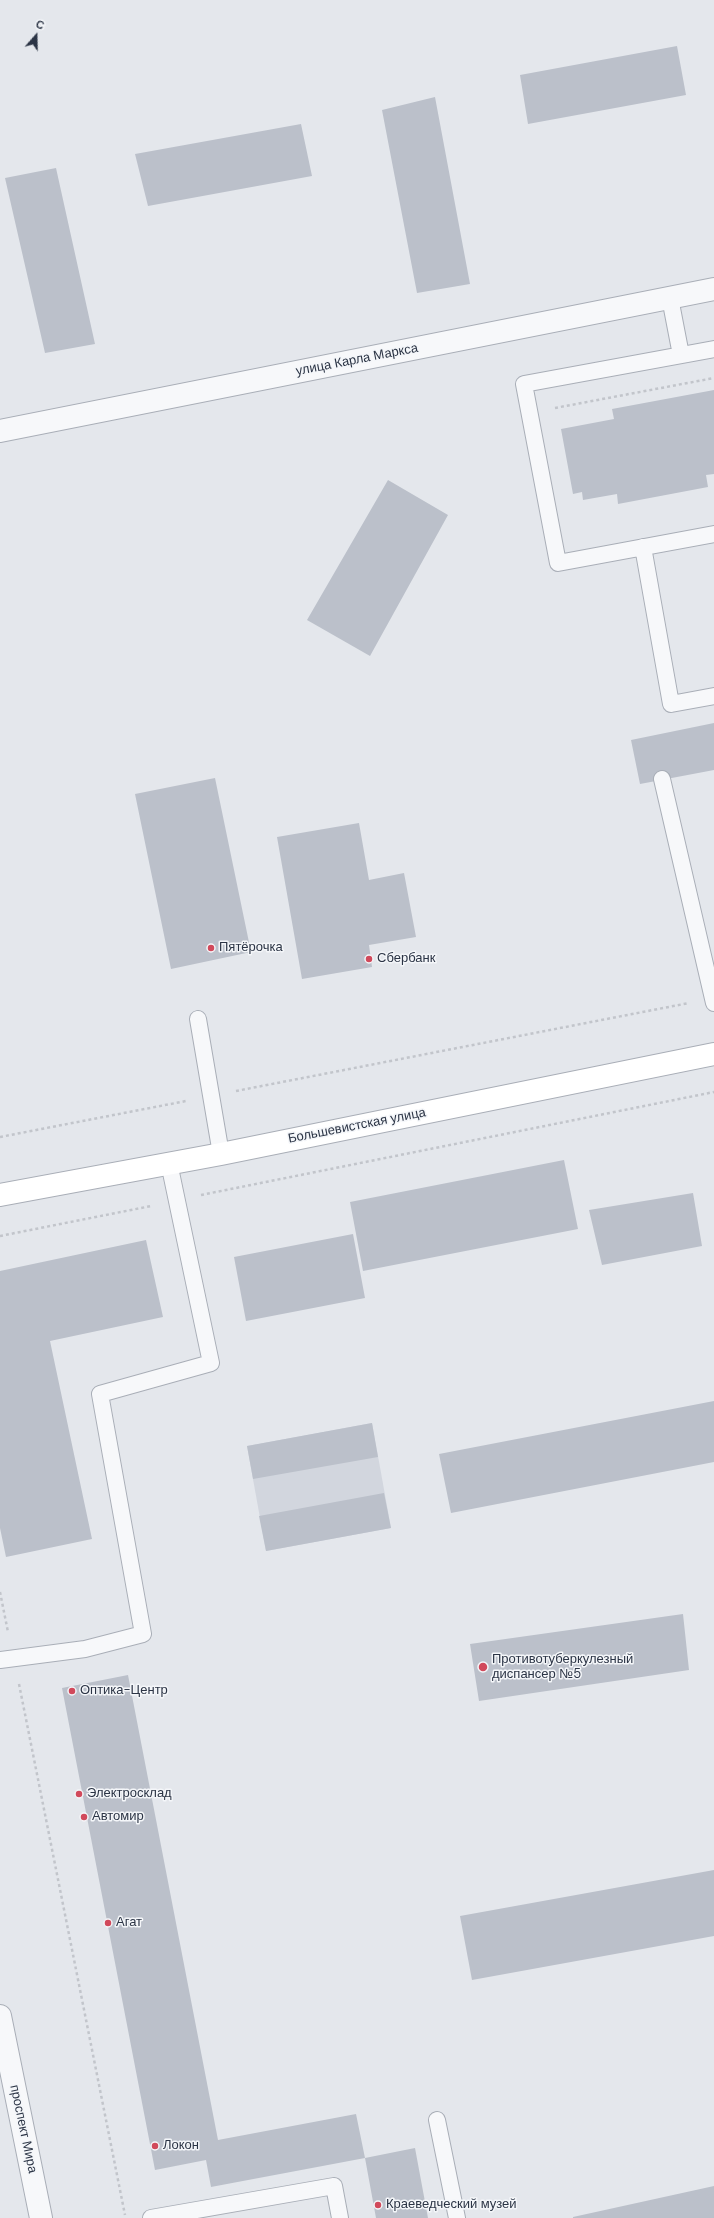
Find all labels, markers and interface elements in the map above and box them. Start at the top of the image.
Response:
north arrow [16,16,56,56]
text: С [34,17,46,33]
street label: улица Карла Маркса [295,341,419,379]
place label: Пятёрочка [219,940,283,956]
marker: Пятёрочка [206,943,216,953]
place label: Сбербанк [377,951,435,967]
marker: Сбербанк [364,954,374,964]
street label: Большевистская улица [287,1105,427,1147]
place label: Противотуберкулезный диспансер №5 [492,1652,633,1683]
marker: Противотуберкулезный диспансер №5 [477,1661,489,1673]
place label: Оптика-Центр [80,1683,168,1699]
marker: Оптика-Центр [67,1686,77,1696]
place label: Электросклад [87,1786,172,1802]
marker: Электросклад [74,1789,84,1799]
place label: Автомир [92,1809,144,1825]
marker: Автомир [79,1812,89,1822]
place label: Агат [116,1915,142,1931]
marker: Агат [103,1918,113,1928]
street label: проспект Мира [6,2083,40,2175]
place label: Локон [163,2138,199,2154]
marker: Локон [150,2141,160,2151]
place label: Краеведческий музей [386,2197,517,2213]
marker: Краеведческий музей [373,2200,383,2210]

